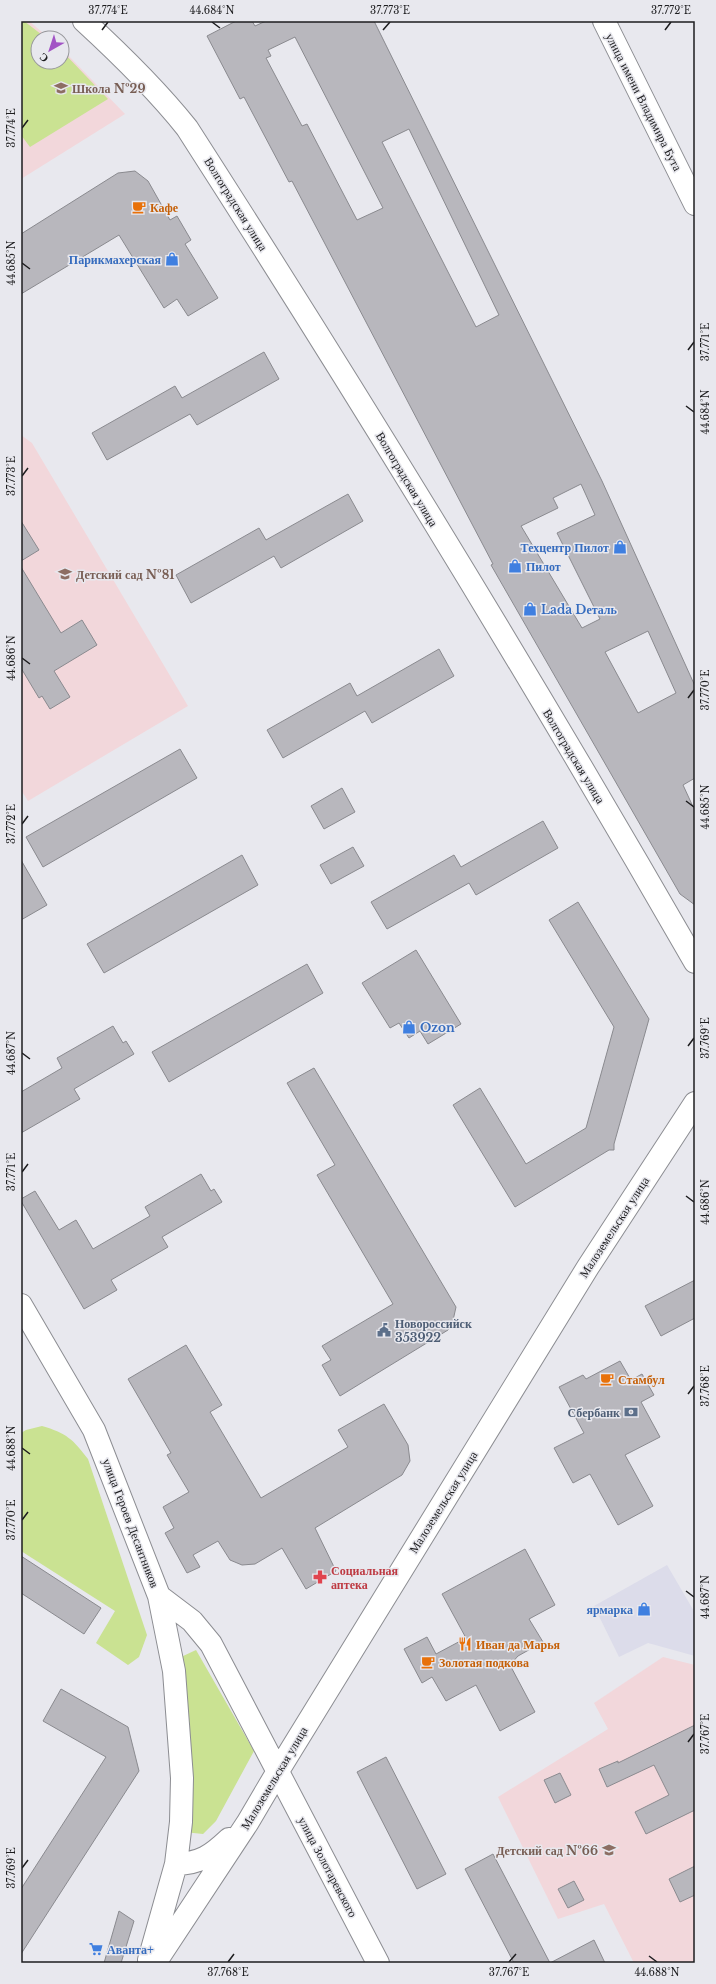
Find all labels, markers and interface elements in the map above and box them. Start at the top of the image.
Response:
text: 37.774°E [88,4,128,17]
text: 44.684°N [190,4,234,17]
text: 37.773°E [370,4,410,17]
text: 37.772°E [651,4,691,17]
north arrow [30,30,70,70]
street label: улица имени Владимира Бута [603,31,686,174]
text: С [36,50,51,66]
school or university icon: Школа №29 [53,80,69,96]
place label: Школа №29 [72,81,145,96]
text: 37.774°E [5,108,18,148]
street label: Волгоградская улица [201,154,271,254]
cafe icon: Кафе [131,199,147,215]
place label: Кафе [150,200,179,215]
text: 44.685°N [5,241,18,285]
shop icon: Парикмахерская [164,251,180,267]
place label: Парикмахерская [69,252,162,267]
text: 37.771°E [699,323,712,361]
text: 44.684°N [699,390,712,434]
street label: Волгоградская улица [373,429,442,530]
text: 37.773°E [5,456,18,496]
shop icon: Техцентр Пилот [612,539,628,555]
place label: Техцентр Пилот [521,540,609,555]
shop icon: Пилот [507,558,523,574]
place label: Пилот [526,559,561,574]
school or university icon: Детский сад №81 [57,566,73,582]
place label: Детский сад №81 [76,567,175,582]
shop icon: Lada Dеталь [522,601,538,617]
place label: Lada Dеталь [541,602,618,617]
text: 44.686°N [5,635,18,681]
text: 37.770°E [699,669,712,711]
street label: Волгоградская улица [540,706,609,807]
text: 44.685°N [699,785,712,829]
text: 37.772°E [5,804,18,844]
text: 37.769°E [699,1017,712,1059]
shop icon: Ozon [401,1019,417,1035]
place label: Ozon [420,1020,455,1035]
text: 44.687°N [5,1031,18,1075]
text: 37.771°E [5,1153,18,1191]
street label: Малоземельская улица [576,1173,653,1280]
text: 44.686°N [699,1179,712,1225]
place label: Новороссийск 353922 [395,1316,472,1345]
public building icon: Новороссийск 353922 [376,1322,392,1338]
text: 37.768°E [699,1365,712,1407]
cafe icon: Стамбул [599,1371,615,1387]
place label: Стамбул [618,1372,665,1387]
bank icon: Сбербанк [623,1404,639,1420]
place label: Сбербанк [568,1405,620,1420]
text: 44.688°N [5,1425,18,1471]
street label: Малоземельская улица [406,1448,481,1556]
street label: улица Героев Десантников [99,1456,163,1590]
text: 37.770°E [5,1499,18,1541]
place label: Социальная аптека [331,1563,399,1592]
pharmacy icon: Социальная аптека [312,1569,328,1585]
text: 44.687°N [699,1575,712,1619]
shop icon: ярмарка [636,1601,652,1617]
place label: ярмарка [587,1602,633,1617]
restaurant icon: Иван да Марья [457,1636,473,1652]
place label: Иван да Марья [476,1637,561,1652]
cafe icon: Золотая подкова [420,1654,436,1670]
place label: Золотая подкова [439,1655,529,1670]
text: 37.767°E [699,1714,712,1754]
street label: Малоземельская улица [237,1723,311,1832]
street label: улица Золотаревского [295,1814,361,1920]
school or university icon: Детский сад №66 [601,1842,617,1858]
place label: Детский сад №66 [496,1843,598,1858]
text: 37.769°E [5,1847,18,1889]
supermarket icon: Аванта+ [88,1941,104,1957]
place label: Аванта+ [107,1942,154,1957]
text: 37.768°E [207,1966,249,1979]
text: 37.767°E [489,1966,529,1979]
text: 44.688°N [634,1966,680,1979]

